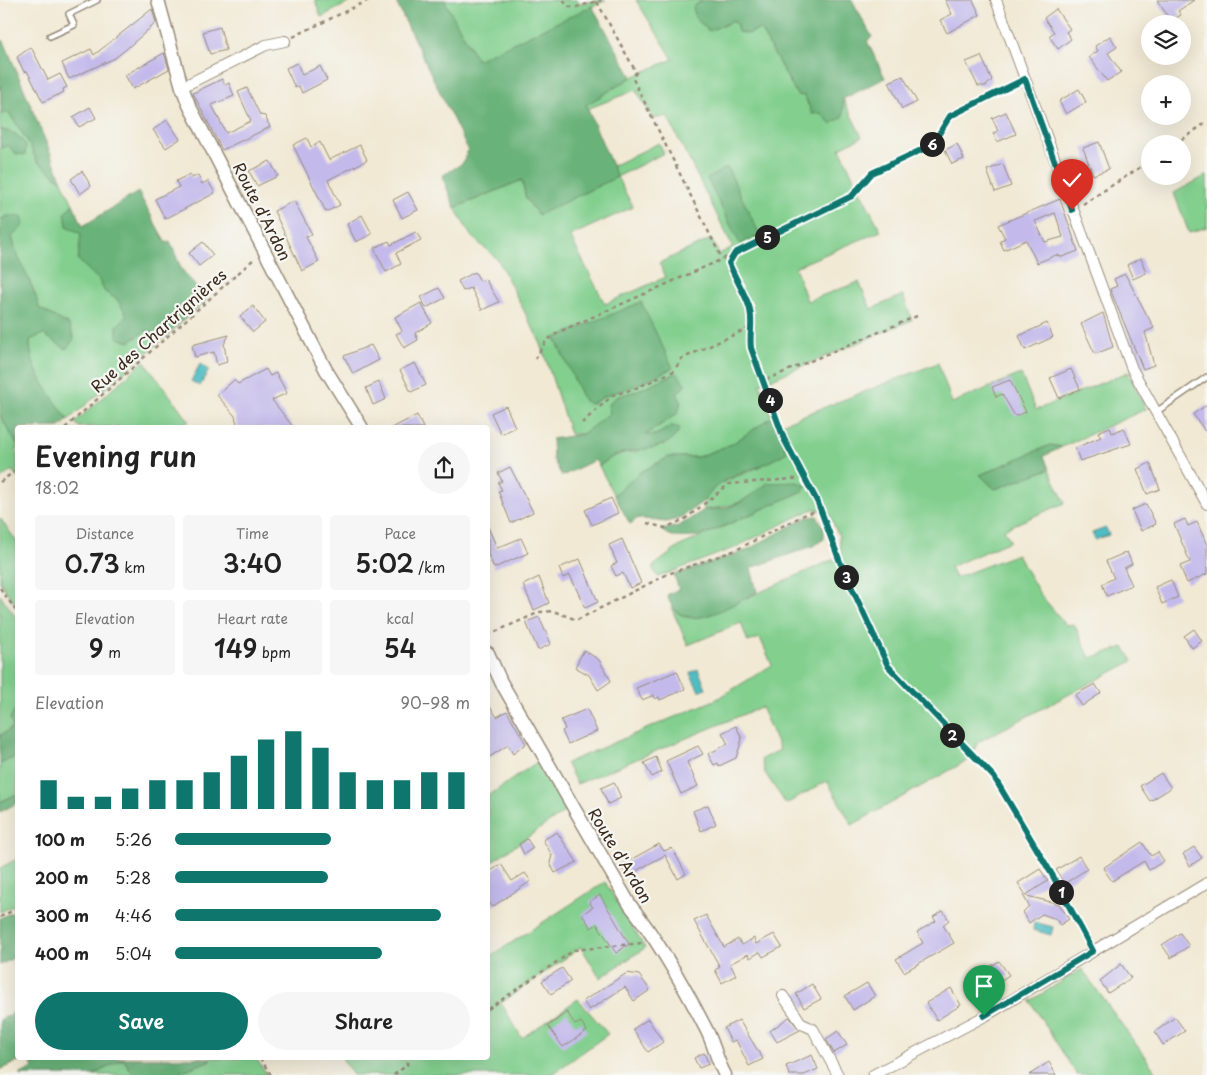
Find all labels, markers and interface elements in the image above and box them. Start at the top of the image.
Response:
map controls [1141,15,1191,185]
button: layers [1141,15,1191,65]
button: + [1141,75,1191,125]
pin: 6 [920,132,944,156]
text: 6 [928,134,937,155]
button: − [1141,135,1191,185]
street label: Route d'Ardon [228,158,298,264]
pin [1051,159,1093,210]
icon: check [1058,166,1086,194]
pin: 5 [754,224,780,250]
text: 5 [763,227,772,248]
street label: Rue des Chartrignières [85,262,231,398]
pin: 4 [758,388,782,412]
text: 4 [766,390,775,411]
text: Evening run [35,434,197,477]
button: share [418,442,470,494]
text: 18:02 [35,475,79,499]
text: Distance [75,523,134,544]
text: Time [236,523,269,544]
text: Pace [384,523,416,544]
text: 0.73 [64,544,120,582]
text: 3:40 [223,544,282,582]
text: 5:02 [355,544,414,582]
text: km [120,557,145,578]
text: /km [414,557,445,578]
pin: 3 [834,564,858,590]
text: 3 [842,567,851,588]
text: Elevation [75,608,135,629]
text: Heart rate [217,608,288,629]
text: kcal [386,608,414,629]
text: 9 [89,629,104,667]
text: 149 [214,629,257,667]
text: 54 [384,629,417,667]
text: m [104,642,121,663]
text: bpm [257,642,291,663]
text: Elevation [35,690,104,714]
text: 90–98 m [401,690,470,714]
pin: 2 [940,722,964,748]
text: 2 [948,725,957,746]
street label: Route d'Ardon [583,803,659,907]
text: 100 m [35,827,85,851]
text: 5:26 [115,827,152,851]
text: 200 m [35,865,89,889]
text: 5:28 [115,865,151,889]
pin: 1 [1048,880,1074,904]
text: 1 [1058,882,1065,903]
text: 300 m [35,903,89,927]
text: 4:46 [115,903,152,927]
text: 400 m [35,941,89,965]
text: 5:04 [115,941,152,965]
pin [963,965,1005,1016]
icon: arrive [970,972,998,1000]
button: Save [35,992,248,1050]
button: Share [258,992,470,1050]

